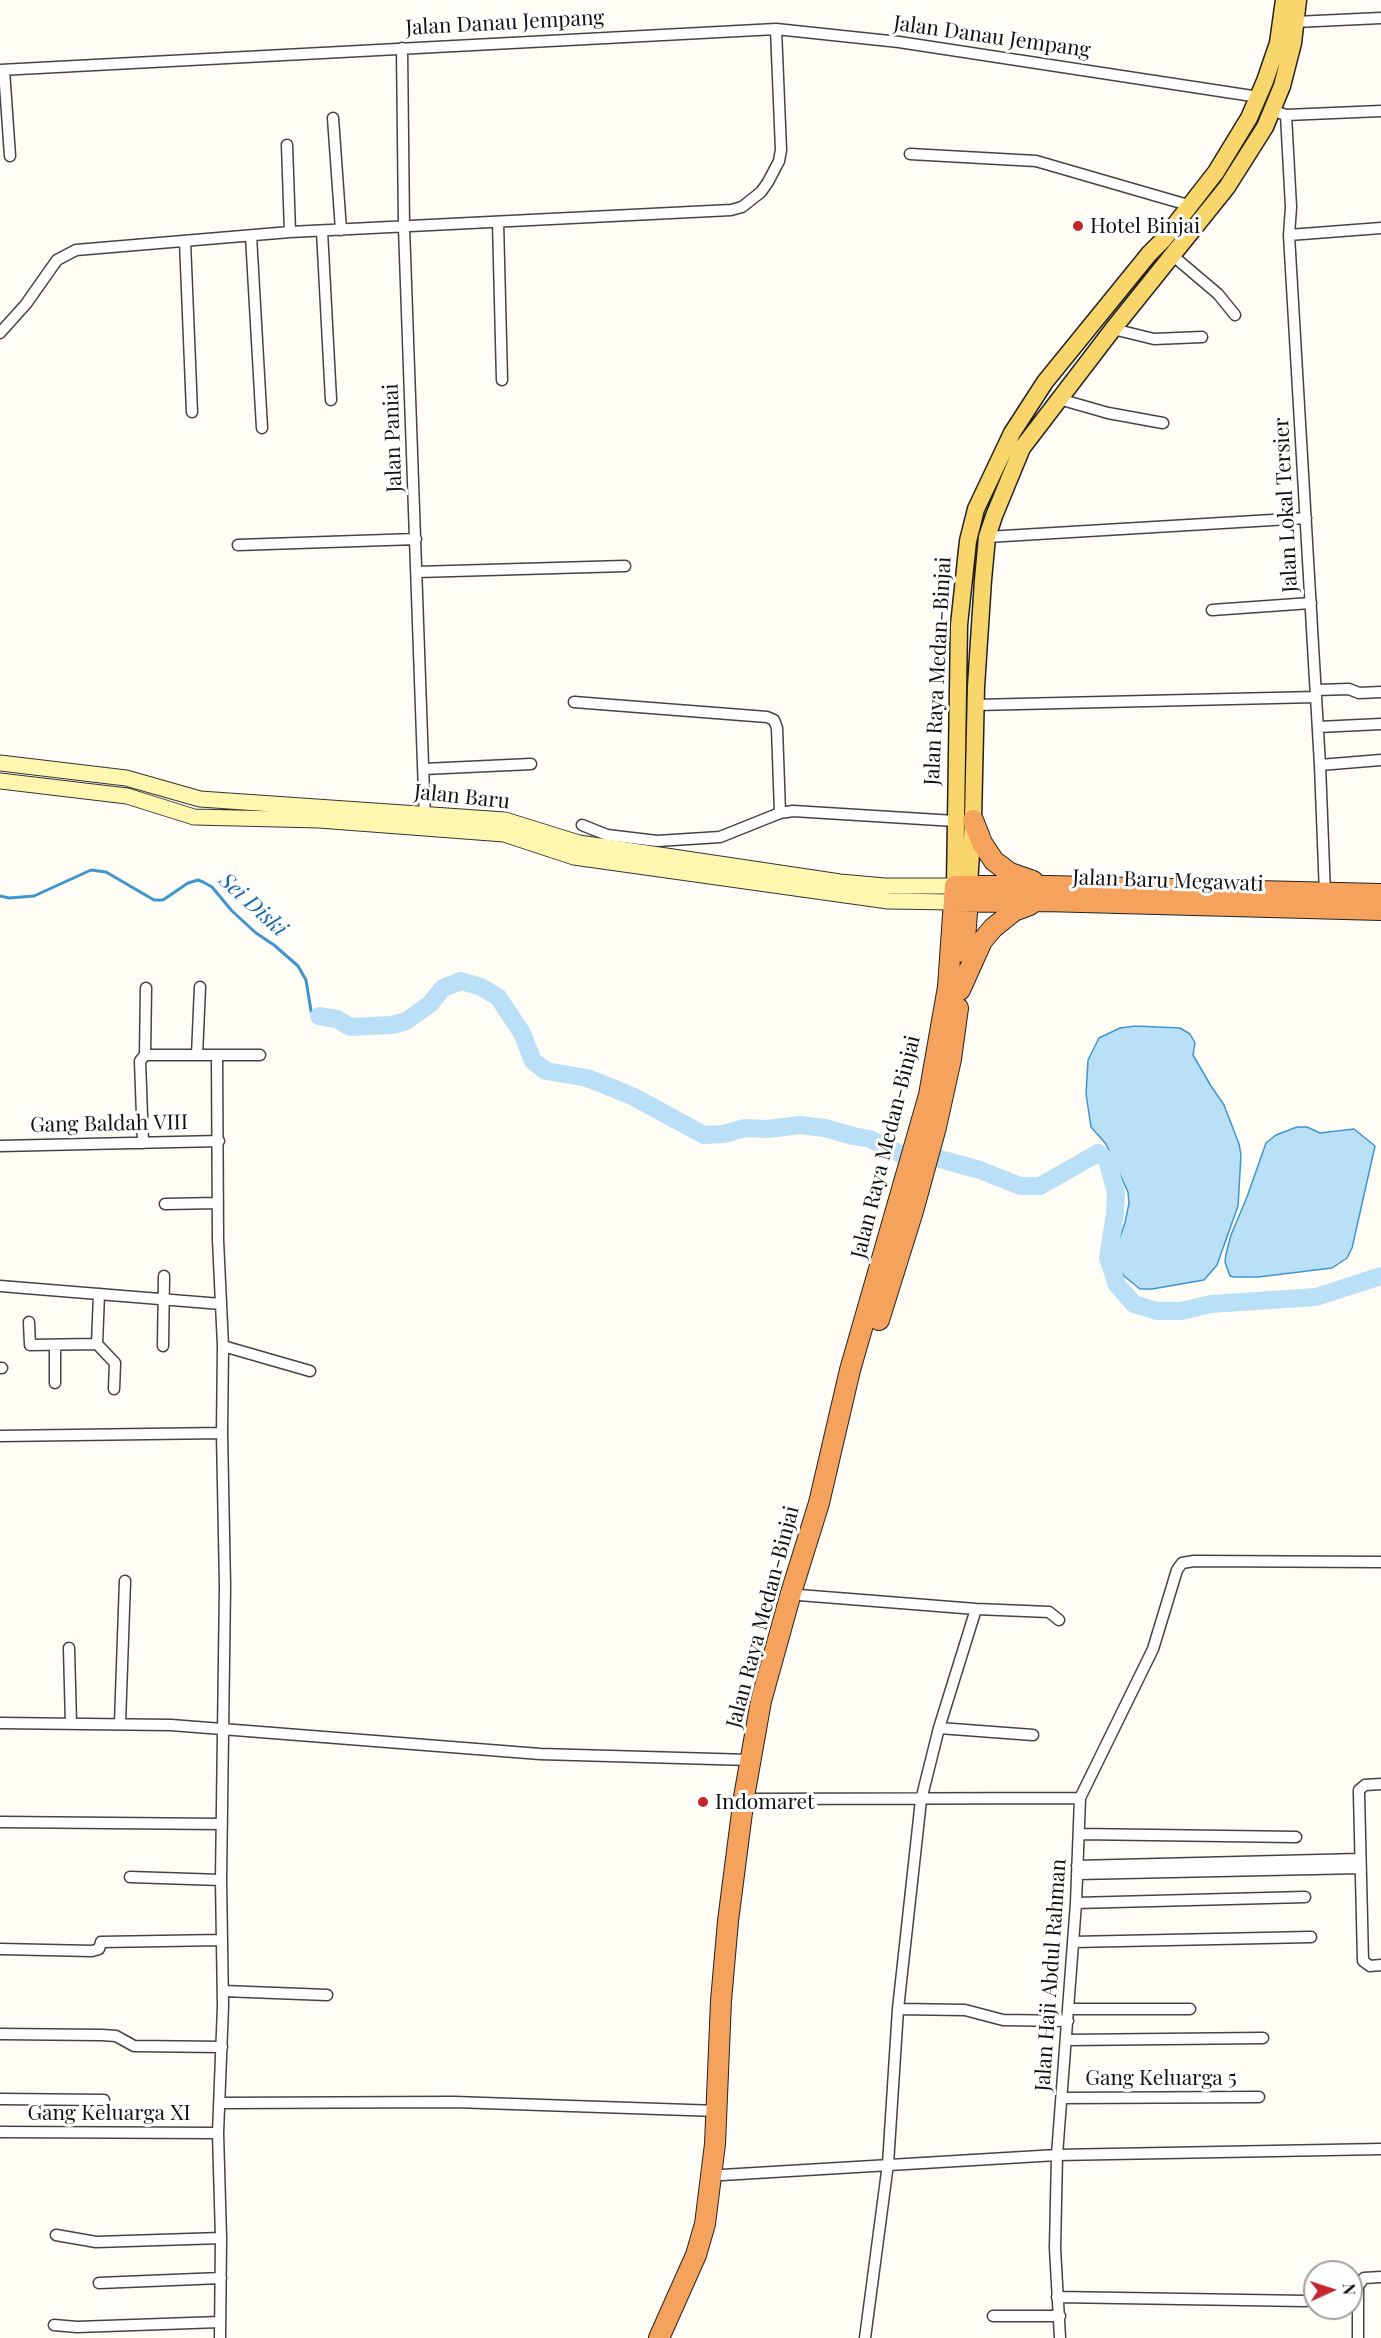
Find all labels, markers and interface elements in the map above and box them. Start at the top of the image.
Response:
street label: Jalan Danau Jempang [405,5,605,41]
street label: Jalan Danau Jempang [892,11,1092,63]
place label: Hotel Binjai [1090,213,1200,239]
marker: Hotel Binjai [1071,219,1085,233]
street label: Jalan Paniai [379,383,407,493]
street label: Jalan Lokal Tersier [1269,417,1303,593]
street label: Jalan Raya Medan-Binjai [919,556,957,786]
street label: Jalan Baru [413,779,511,815]
street label: Jalan Baru Megawati [1072,865,1264,897]
water label: Sei Diski [213,867,293,943]
street label: Jalan Raya Medan-Binjai [846,1033,926,1261]
street label: Gang Baldah VIII [30,1110,188,1138]
street label: Jalan Raya Medan-Binjai [721,1503,805,1731]
place label: Indomaret [715,1789,814,1815]
marker: Indomaret [696,1795,710,1809]
street label: Jalan Haji Abdul Rahman [1030,1858,1072,2092]
street label: Gang Keluarga 5 [1085,2065,1237,2091]
street label: Gang Keluarga XI [27,2100,191,2126]
north arrow [1303,2260,1363,2320]
text: N [1339,2283,1360,2295]

